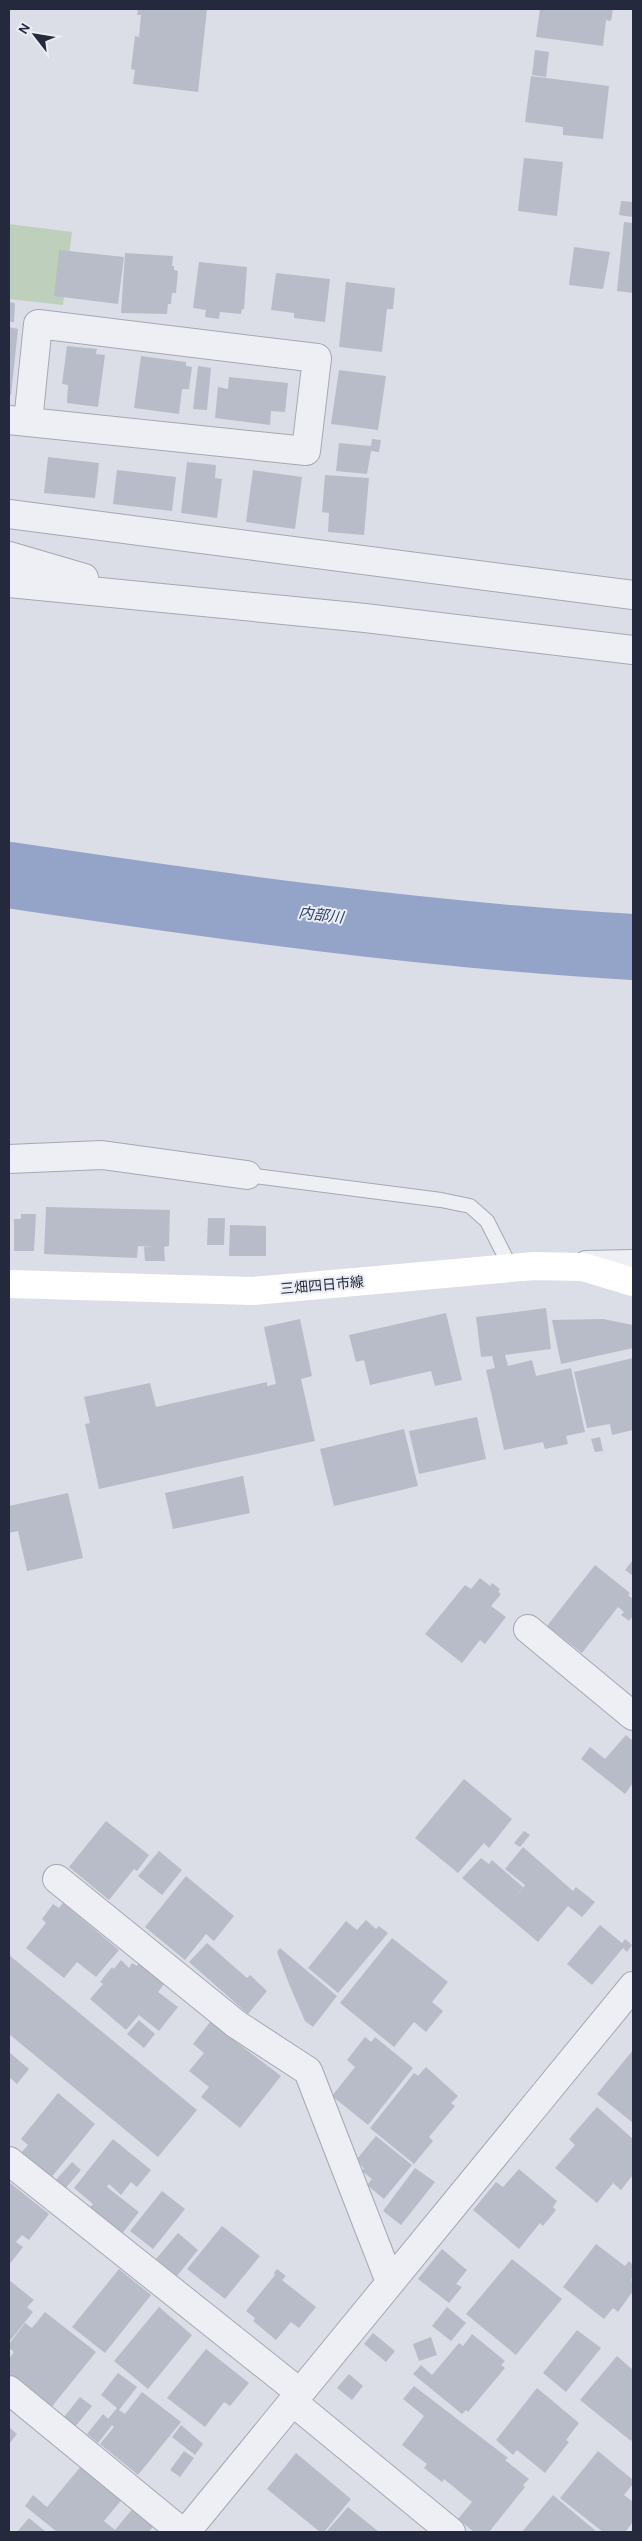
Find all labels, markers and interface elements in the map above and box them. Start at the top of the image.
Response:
north arrow [10,10,60,60]
text: N [14,20,34,37]
water label: 内部川 [298,903,346,927]
street label: 三畑四日市線 [279,1273,365,1298]

